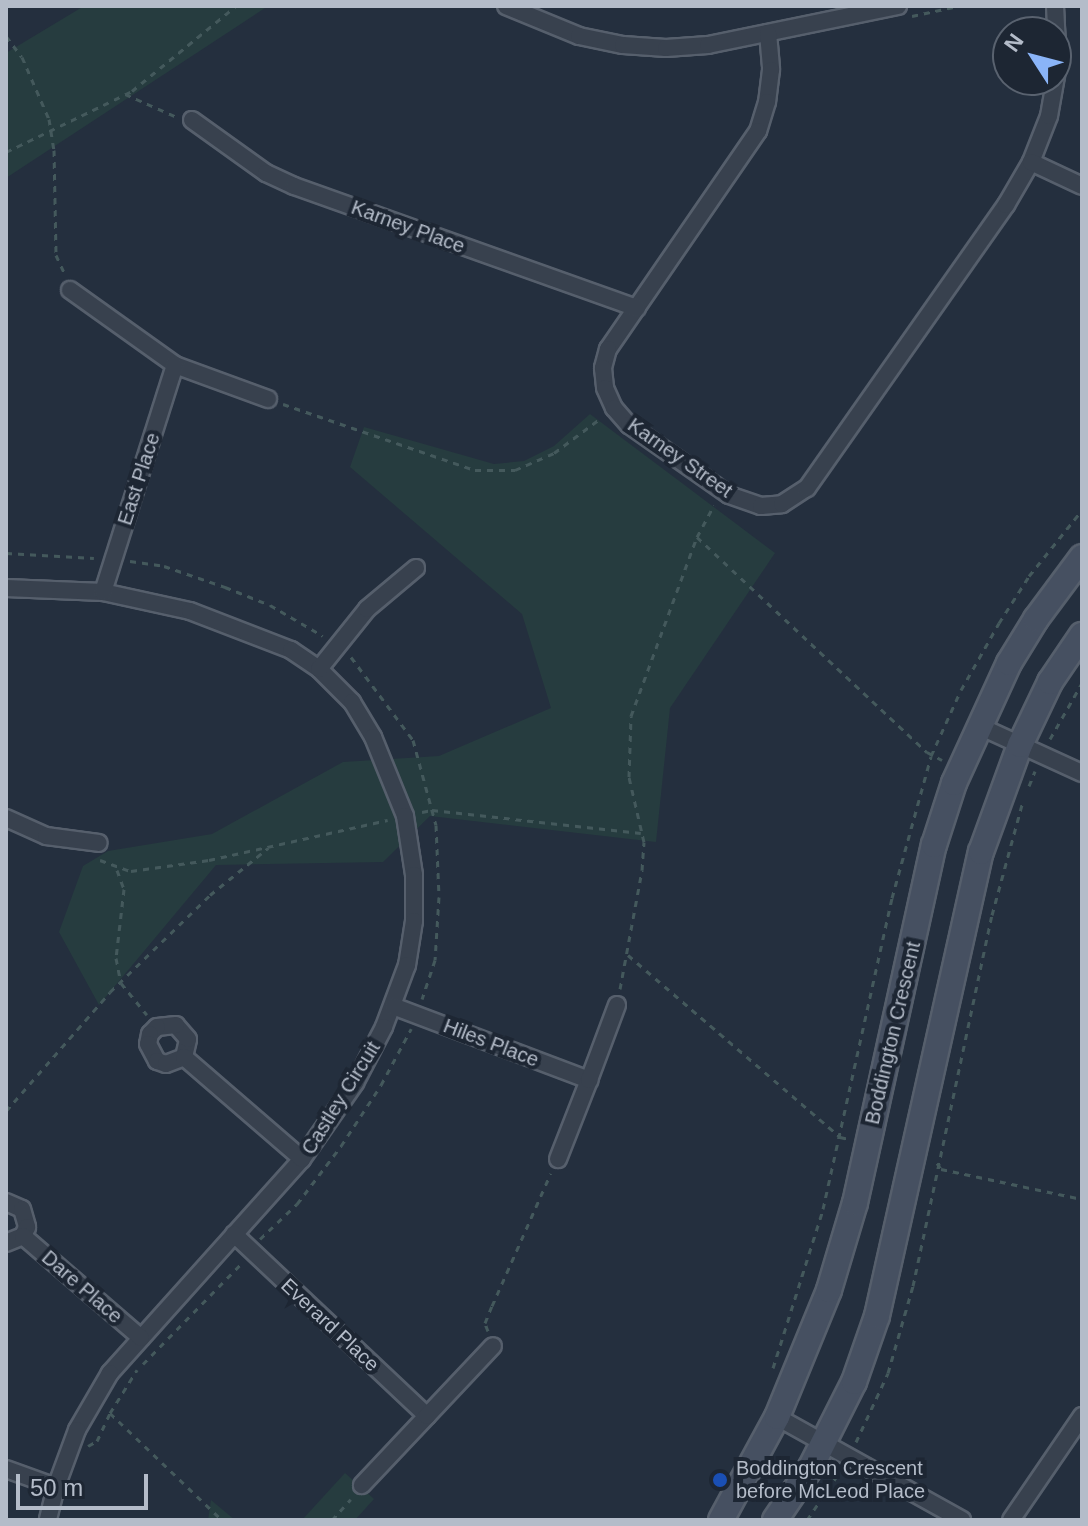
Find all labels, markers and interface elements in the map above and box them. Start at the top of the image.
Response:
north arrow [992,16,1072,96]
text: N [999,29,1029,57]
street label: Karney Place [348,195,468,259]
street label: Karney Street [623,413,737,503]
street label: East Place [113,430,165,528]
street label: Boddington Crescent [860,939,926,1127]
street label: Hiles Place [440,1014,542,1072]
street label: Castley Circuit [297,1037,385,1159]
street label: Dare Place [37,1245,127,1329]
street label: Everard Place [276,1273,384,1377]
place label: Boddington Crescent before McLeod Place [736,1456,925,1503]
scale bar [20,1458,152,1508]
marker: Boddington Crescent before McLeod Place [711,1471,729,1489]
text: 50 m [30,1474,83,1501]

